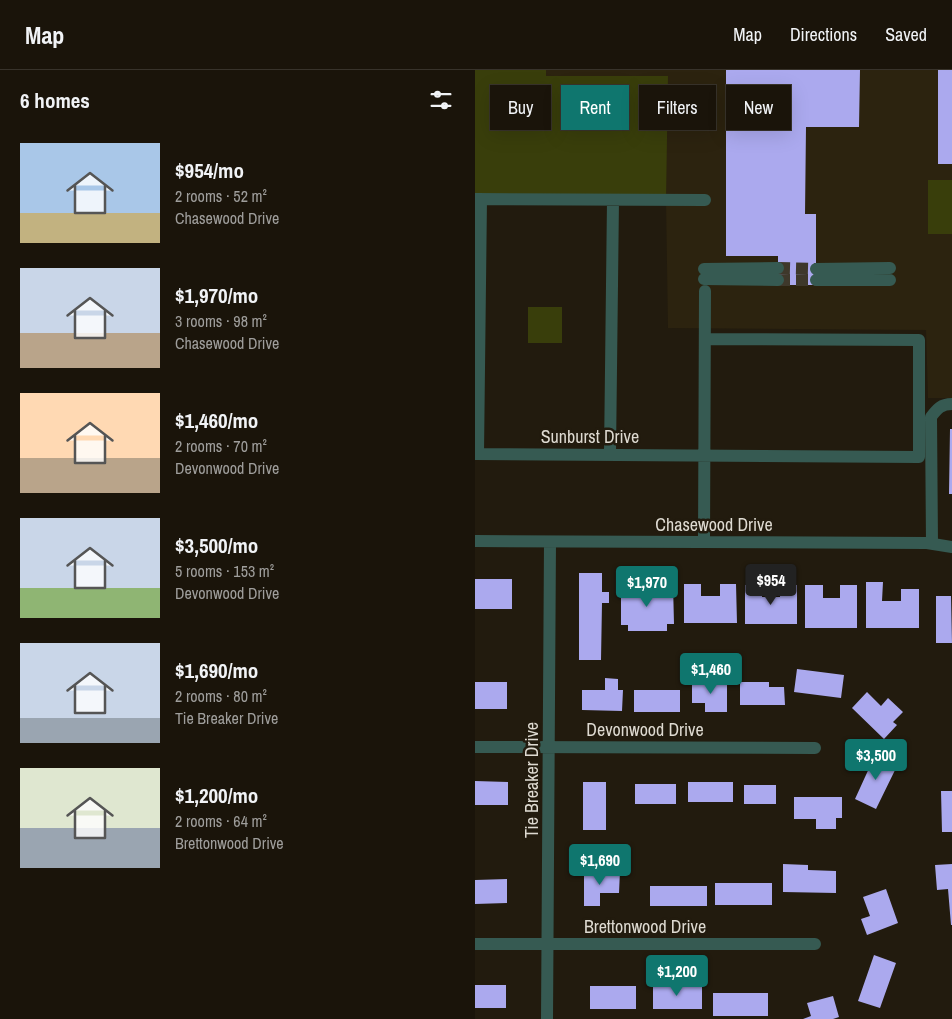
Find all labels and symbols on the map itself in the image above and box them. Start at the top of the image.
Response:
street label: Sunburst Drive [541,424,639,449]
street label: Chasewood Drive [655,512,773,537]
pin: $954 [741,564,801,606]
pin: $1,970 [606,566,688,608]
pin: $1,460 [670,652,752,695]
street label: Devonwood Drive [586,717,704,742]
street label: Tie Breaker Drive [519,722,544,838]
pin: $3,500 [835,738,917,781]
pin: $1,690 [559,844,641,886]
street label: Brettonwood Drive [584,914,706,939]
pin: $1,200 [636,954,718,997]

